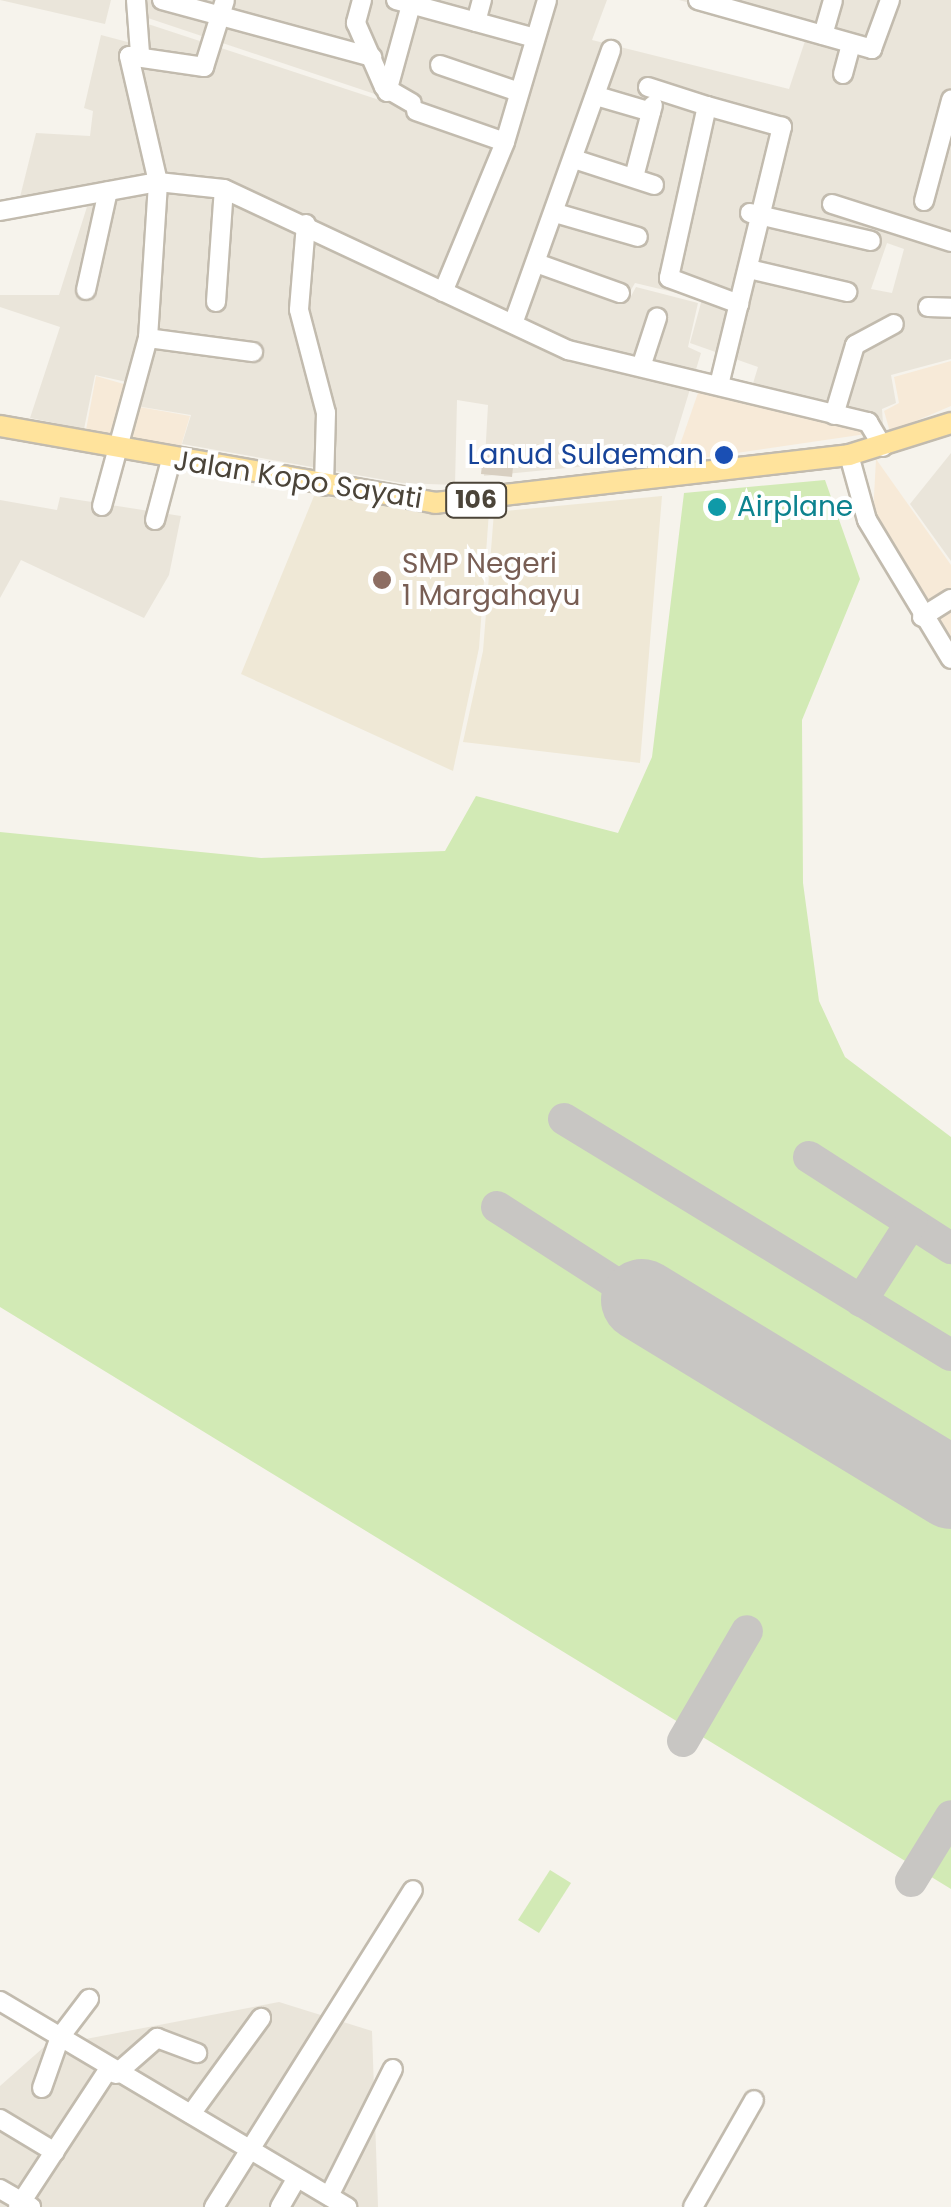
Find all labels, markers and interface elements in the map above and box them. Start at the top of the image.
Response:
place label: Lanud Sulaeman [468,438,704,472]
street label: Jalan Kopo Sayati [171,444,425,516]
marker: Lanud Sulaeman [713,444,735,466]
road number: 106 [444,480,508,520]
place label: Airplane [737,490,853,524]
marker: Airplane [706,496,728,518]
place label: SMP Negeri 1 Margahayu [402,547,580,613]
marker: SMP Negeri 1 Margahayu [371,569,393,591]

